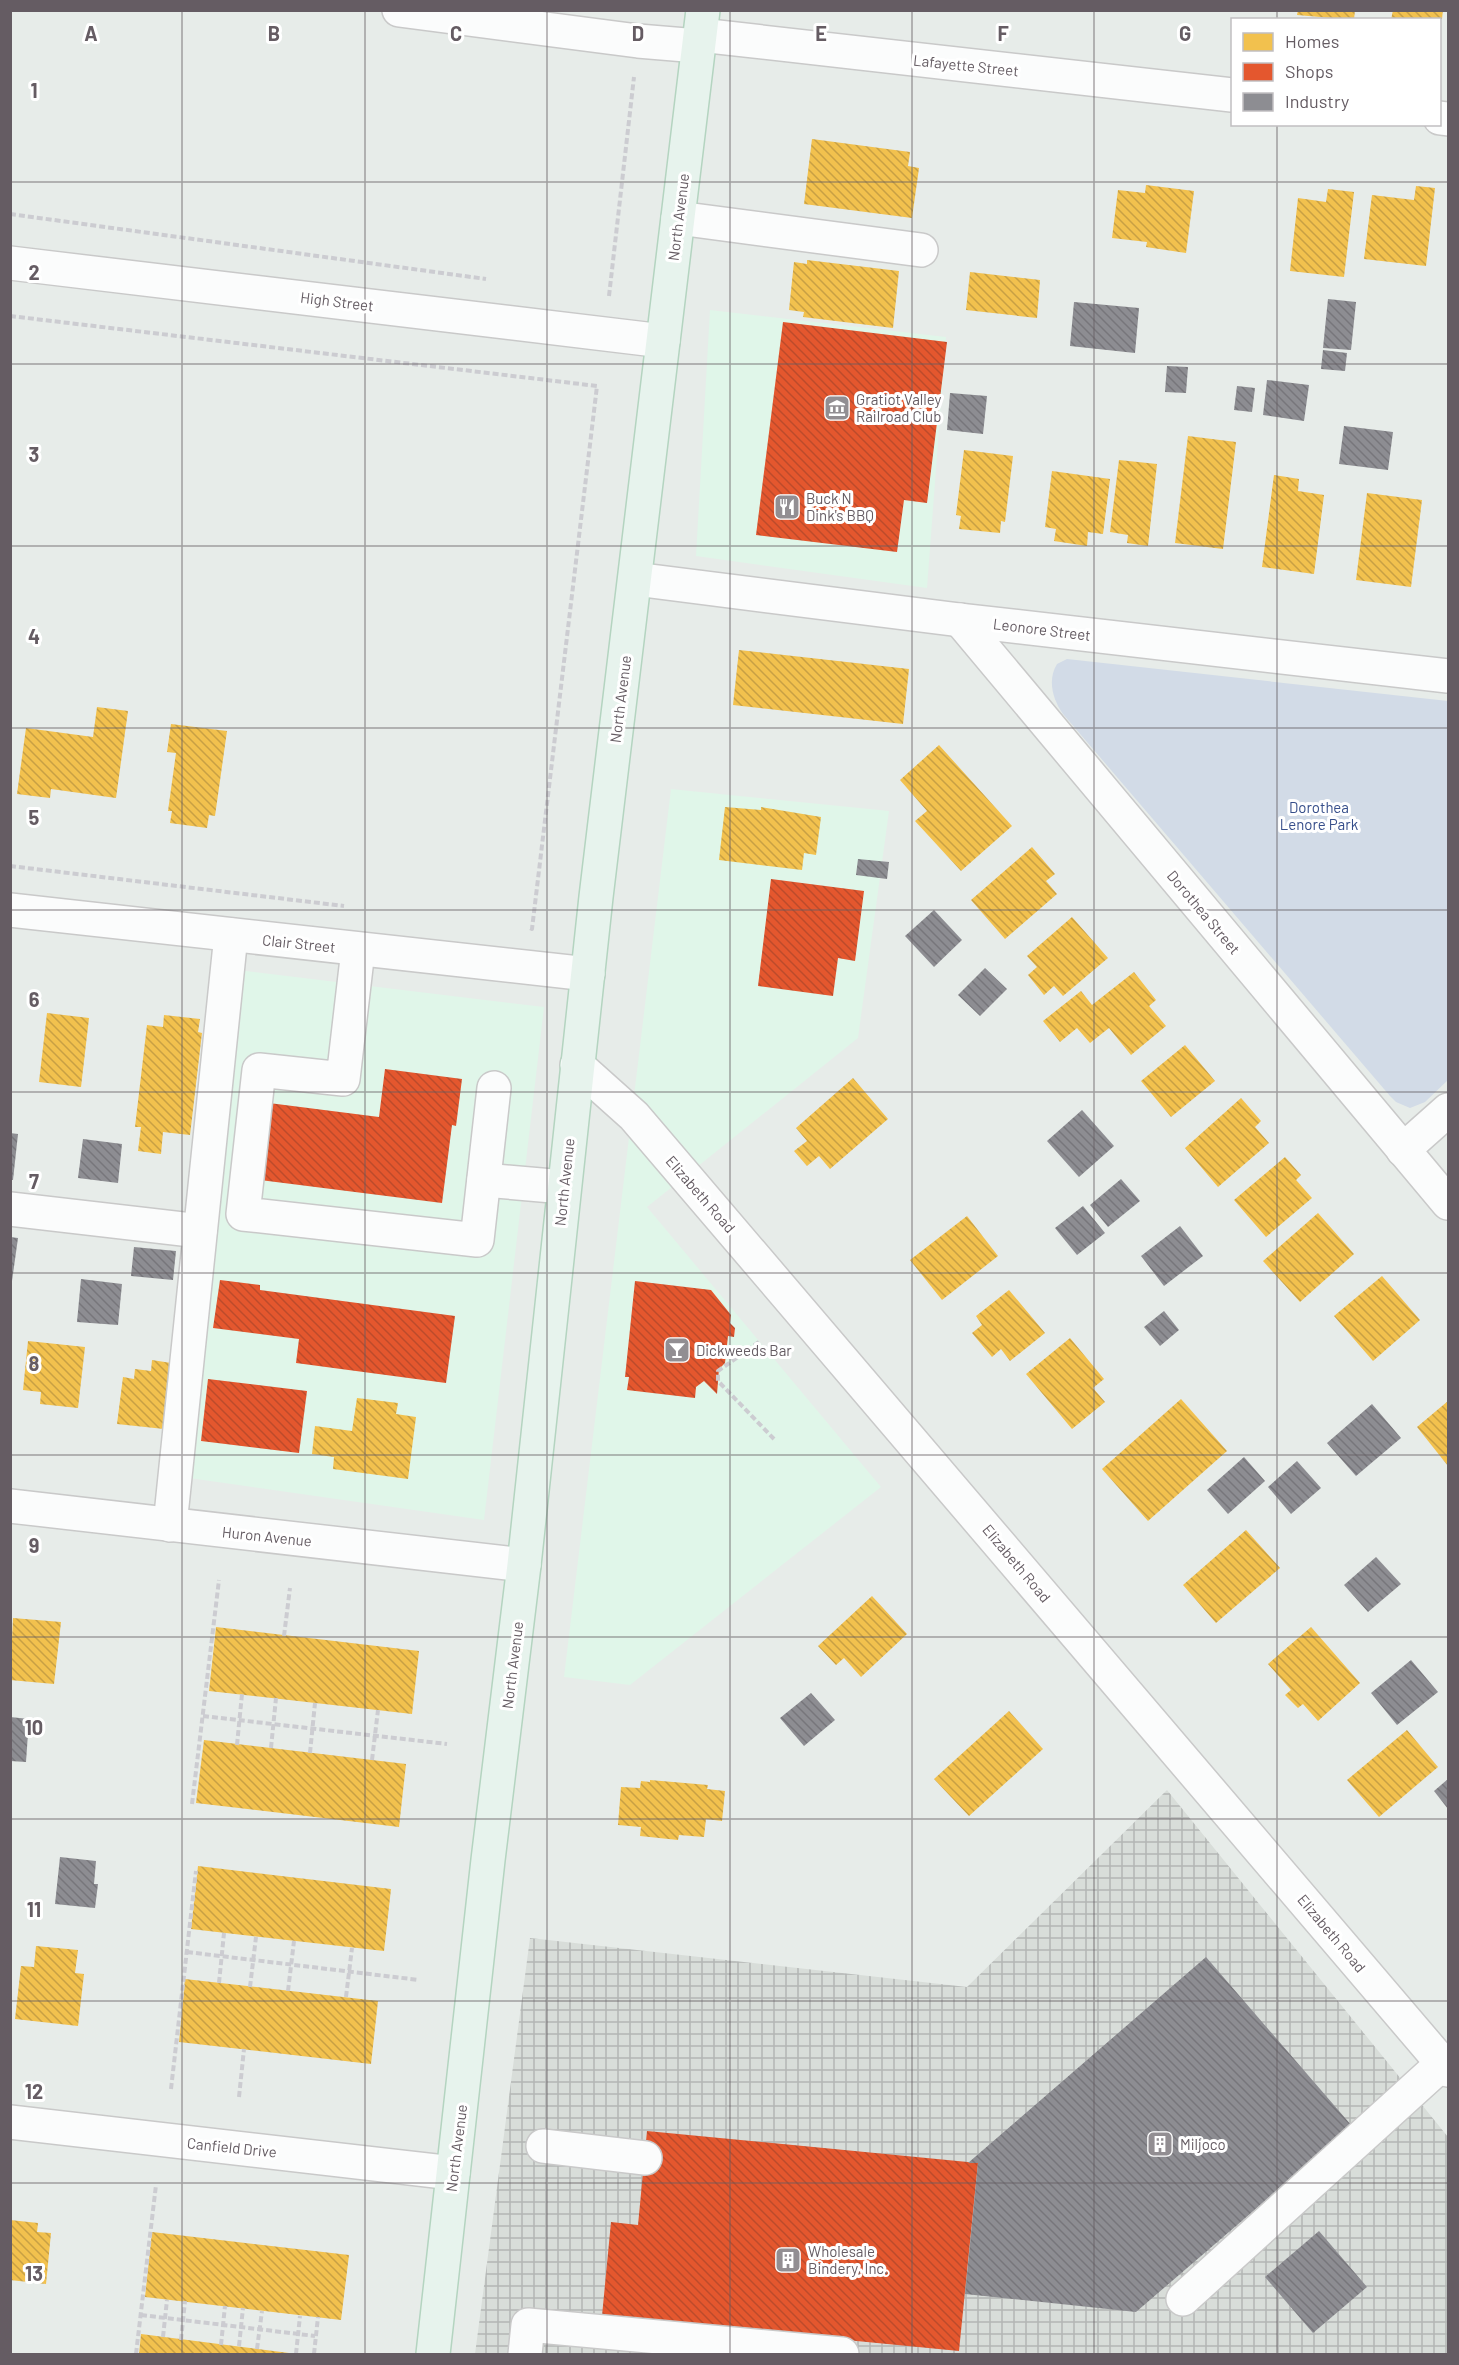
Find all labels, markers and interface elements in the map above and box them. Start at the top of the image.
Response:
legend [1231,18,1441,126]
text: A [84,21,98,45]
text: B [268,21,280,45]
text: C [450,21,462,45]
text: D [632,21,644,45]
text: E [815,21,827,45]
text: F [997,21,1009,45]
text: G [1179,21,1191,45]
text: Homes [1285,30,1339,52]
street label: Lafayette Street [912,51,1020,79]
text: Shops [1285,60,1334,82]
text: 1 [30,78,38,102]
text: Industry [1285,90,1349,112]
street label: North Avenue [664,172,692,262]
text: 2 [28,260,40,284]
street label: High Street [299,288,375,314]
place label: Gratiot Valley Railroad Club [856,390,942,425]
museum icon: Gratiot Valley Railroad Club [822,393,852,423]
text: 3 [29,442,39,466]
place label: Buck N Dink's BBQ [806,489,874,524]
restaurant icon: Buck N Dink's BBQ [772,492,802,522]
street label: Leonore Street [992,614,1092,644]
text: 4 [28,624,40,648]
street label: North Avenue [606,654,634,744]
park label: Dorothea Lenore Park [1280,798,1359,833]
text: 5 [29,805,40,829]
street label: Dorothea Street [1164,866,1244,958]
street label: Clair Street [262,930,336,956]
text: 6 [29,987,40,1011]
street label: North Avenue [550,1137,578,1227]
street label: Elizabeth Road [663,1152,739,1236]
text: 7 [29,1169,39,1193]
bar icon: Dickweeds Bar [662,1335,692,1365]
place label: Dickweeds Bar [696,1341,792,1359]
text: 8 [29,1351,40,1375]
street label: Elizabeth Road [979,1520,1055,1606]
street label: Huron Avenue [221,1522,313,1550]
text: 9 [29,1533,39,1557]
street label: North Avenue [498,1620,526,1710]
text: 10 [25,1715,43,1739]
street label: Elizabeth Road [1294,1890,1370,1976]
text: 11 [27,1897,41,1921]
text: 12 [25,2079,43,2103]
street label: North Avenue [442,2103,470,2193]
building icon: Miljoco [1145,2129,1175,2159]
street label: Canfield Drive [186,2133,278,2161]
place label: Miljoco [1180,2135,1226,2153]
place label: Wholesale Bindery, Inc. [808,2242,888,2277]
building icon: Wholesale Bindery, Inc. [773,2245,803,2275]
text: 13 [25,2261,43,2285]

